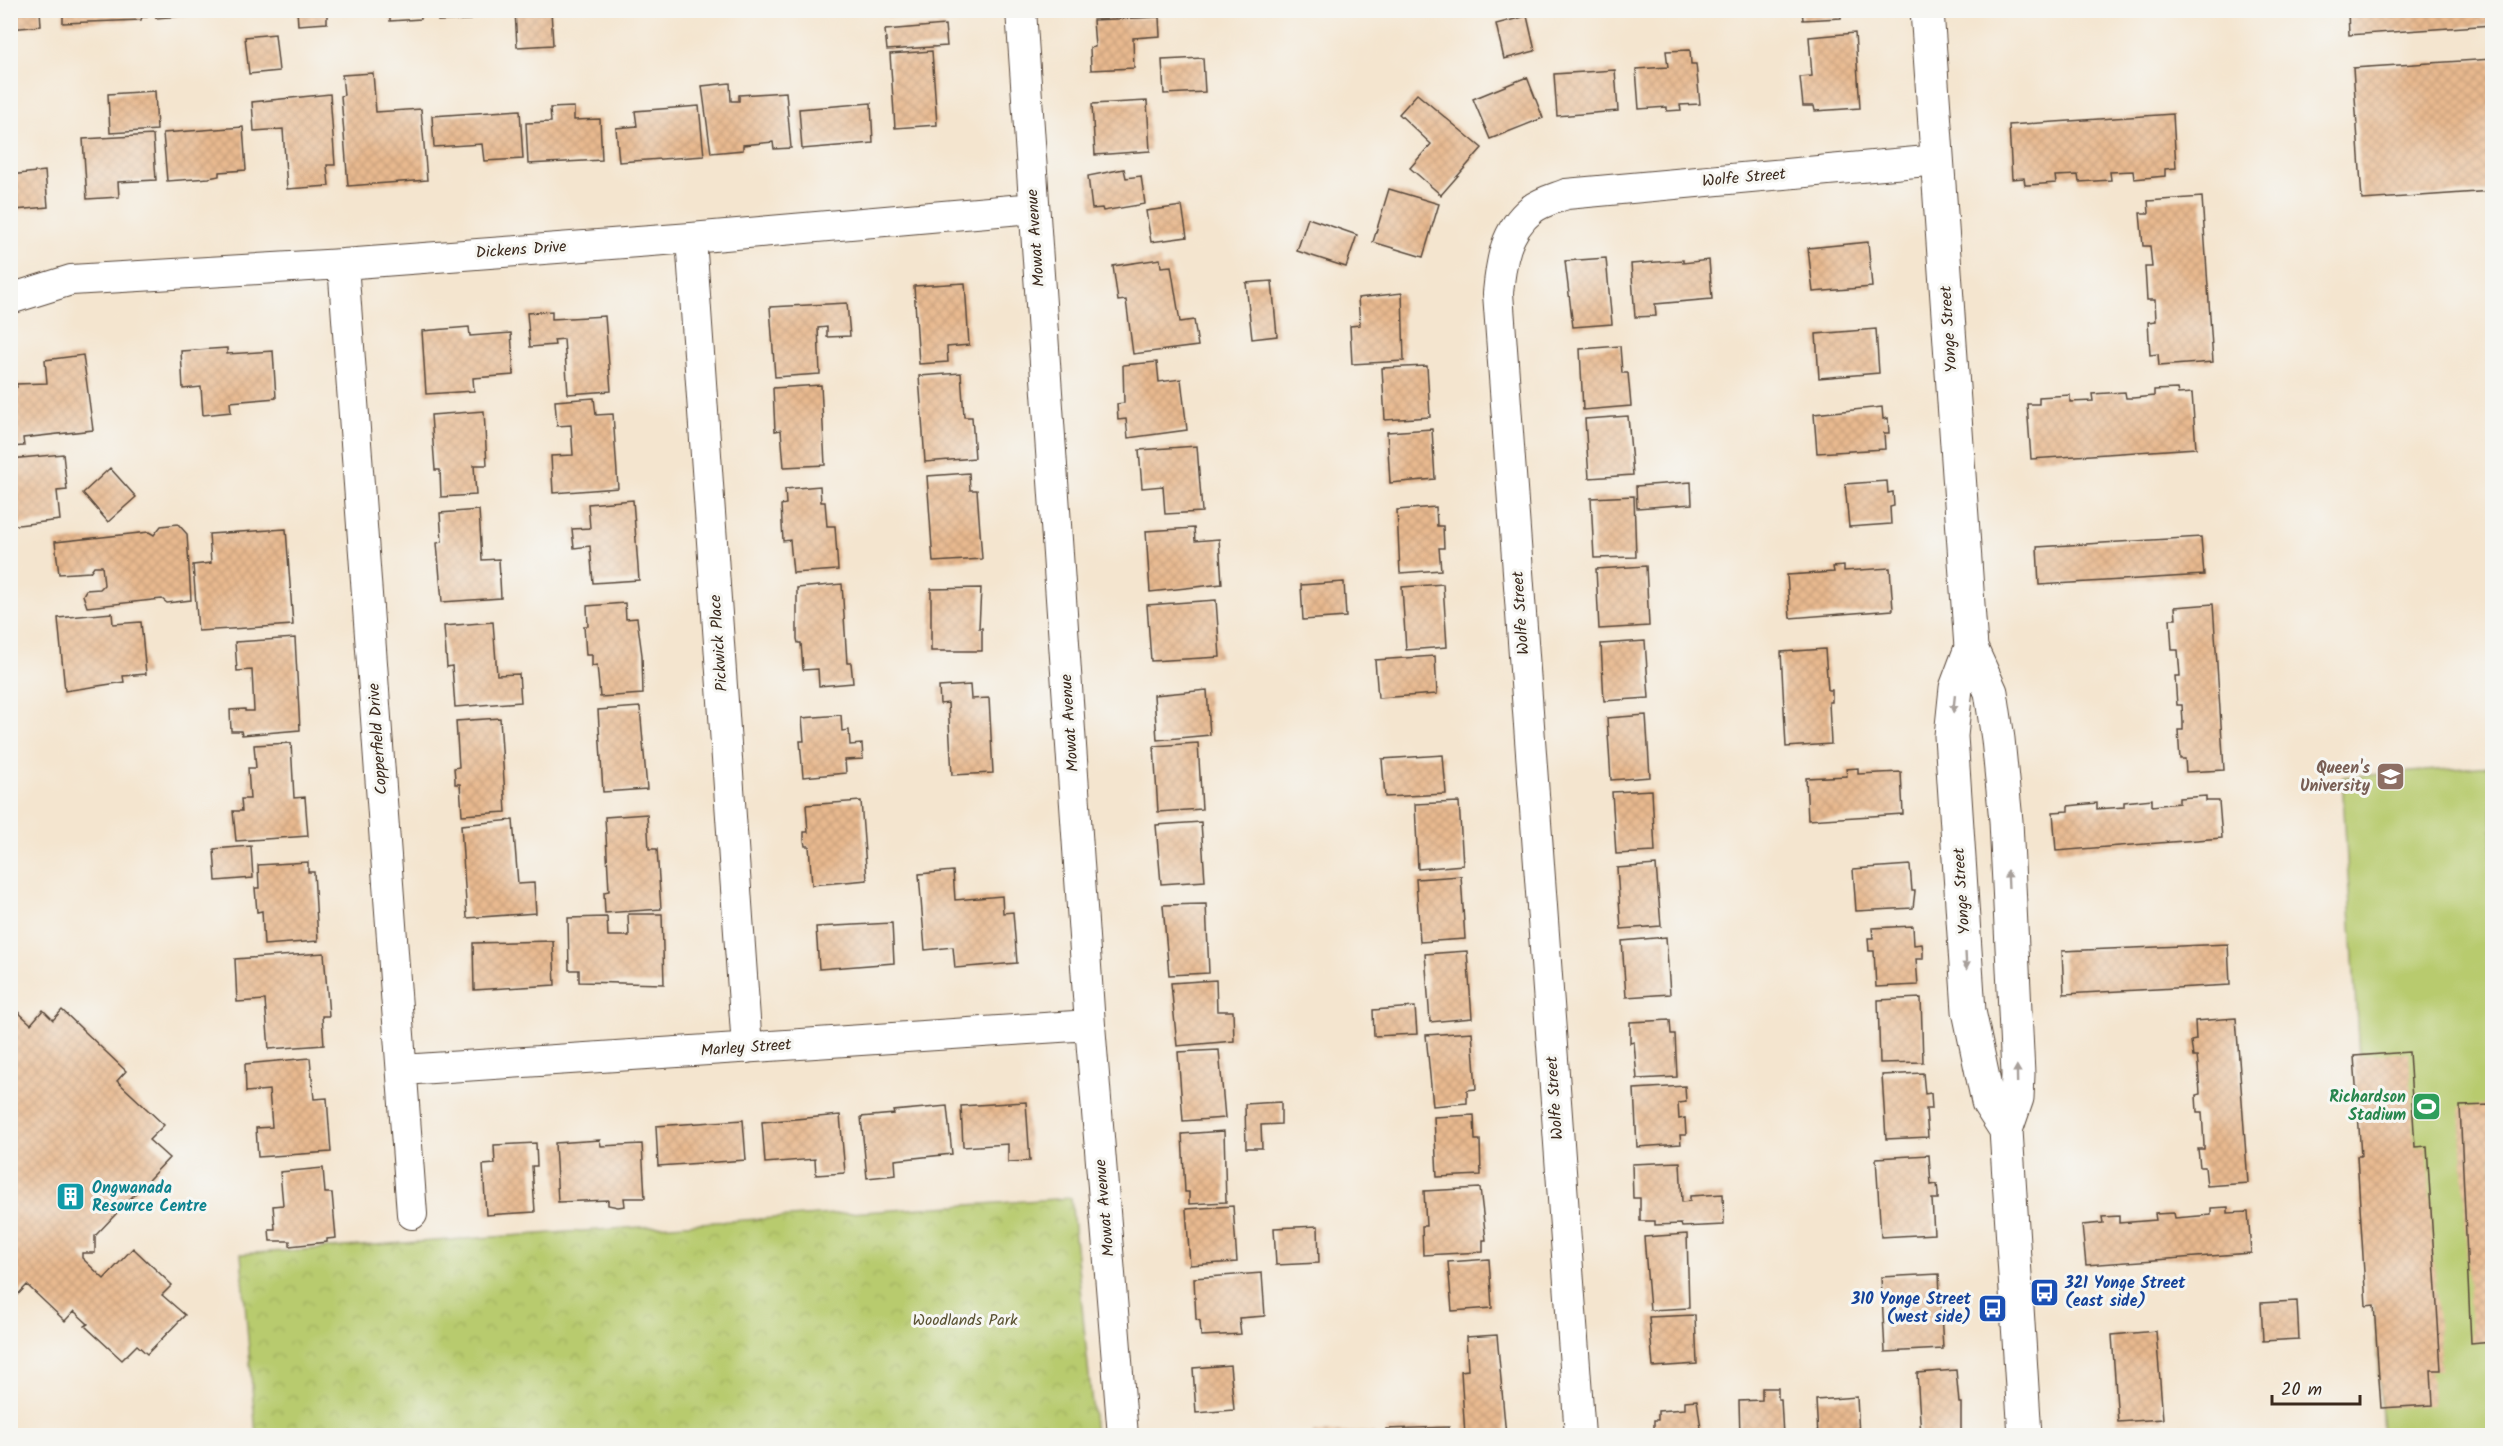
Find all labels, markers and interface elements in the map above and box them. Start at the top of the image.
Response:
street label: Wolfe Street [1701,162,1788,194]
street label: Mowat Avenue [1020,188,1052,288]
street label: Dickens Drive [475,234,567,266]
street label: Yonge Street [1933,284,1964,373]
street label: Wolfe Street [1506,569,1536,656]
street label: Pickwick Place [703,594,735,692]
street label: Mowat Avenue [1054,673,1086,773]
street label: Copperfield Drive [362,682,394,796]
one-way arrow [1949,694,1959,713]
place label: Queen's University [2300,756,2371,799]
school or university icon: Queen's University [2375,761,2407,793]
street label: Yonge Street [1946,846,1977,935]
one-way arrow [2004,870,2013,889]
one-way arrow [1962,951,1971,970]
street label: Marley Street [700,1032,793,1064]
street label: Wolfe Street [1540,1054,1570,1141]
one-way arrow [2013,1064,2022,1083]
place label: Richardson Stadium [2329,1085,2406,1128]
sports icon: Richardson Stadium [2411,1090,2443,1122]
street label: Mowat Avenue [1088,1158,1122,1258]
place label: Ongwanada Resource Centre [92,1176,207,1219]
building icon: Ongwanada Resource Centre [55,1181,87,1213]
place label: 321 Yonge Street (east side) [2064,1271,2186,1314]
bus stop icon: 321 Yonge Street (east side) [2028,1276,2060,1308]
place label: 310 Yonge Street (west side) [1851,1287,1972,1330]
bus stop icon: 310 Yonge Street (west side) [1976,1292,2008,1324]
park label: Woodlands Park [912,1308,1018,1333]
scale bar [2272,1368,2360,1406]
text: 20 m [2281,1376,2322,1405]

